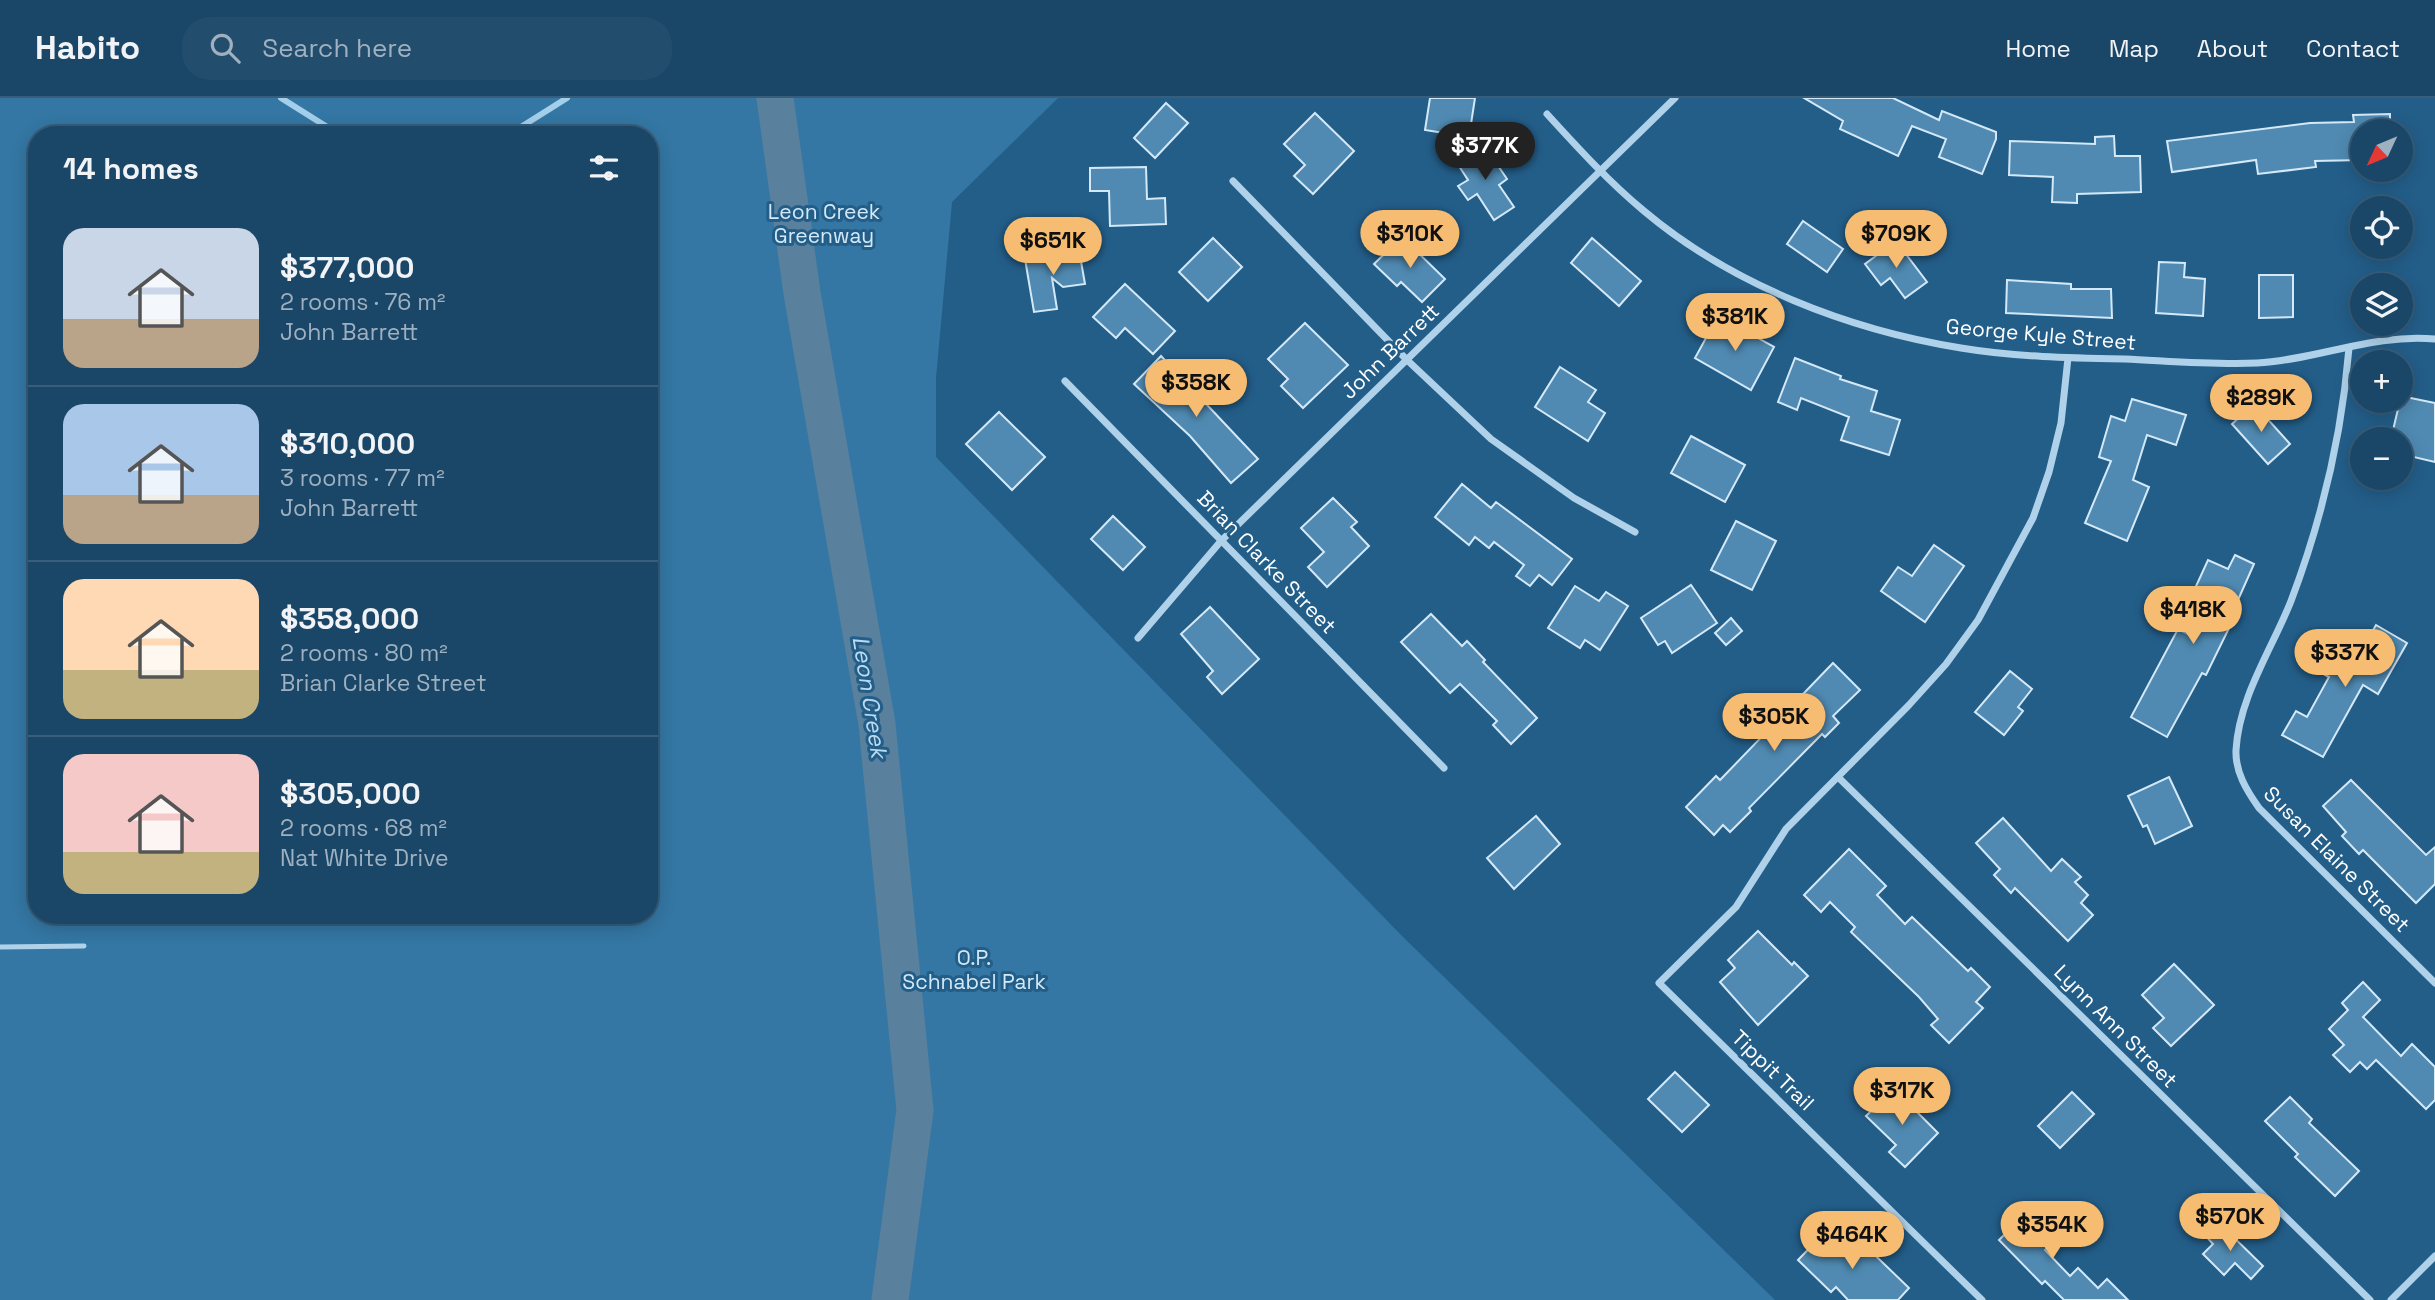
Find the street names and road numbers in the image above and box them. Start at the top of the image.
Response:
street label: John Barrett [1335,297,1445,405]
street label: George Kyle Street [1945,312,2137,356]
street label: Brian Clarke Street [1192,485,1342,639]
street label: Susan Elaine Street [2258,780,2416,938]
street label: Lynn Ann Street [2049,959,2183,1093]
street label: Tippit Trail [1726,1024,1820,1116]

